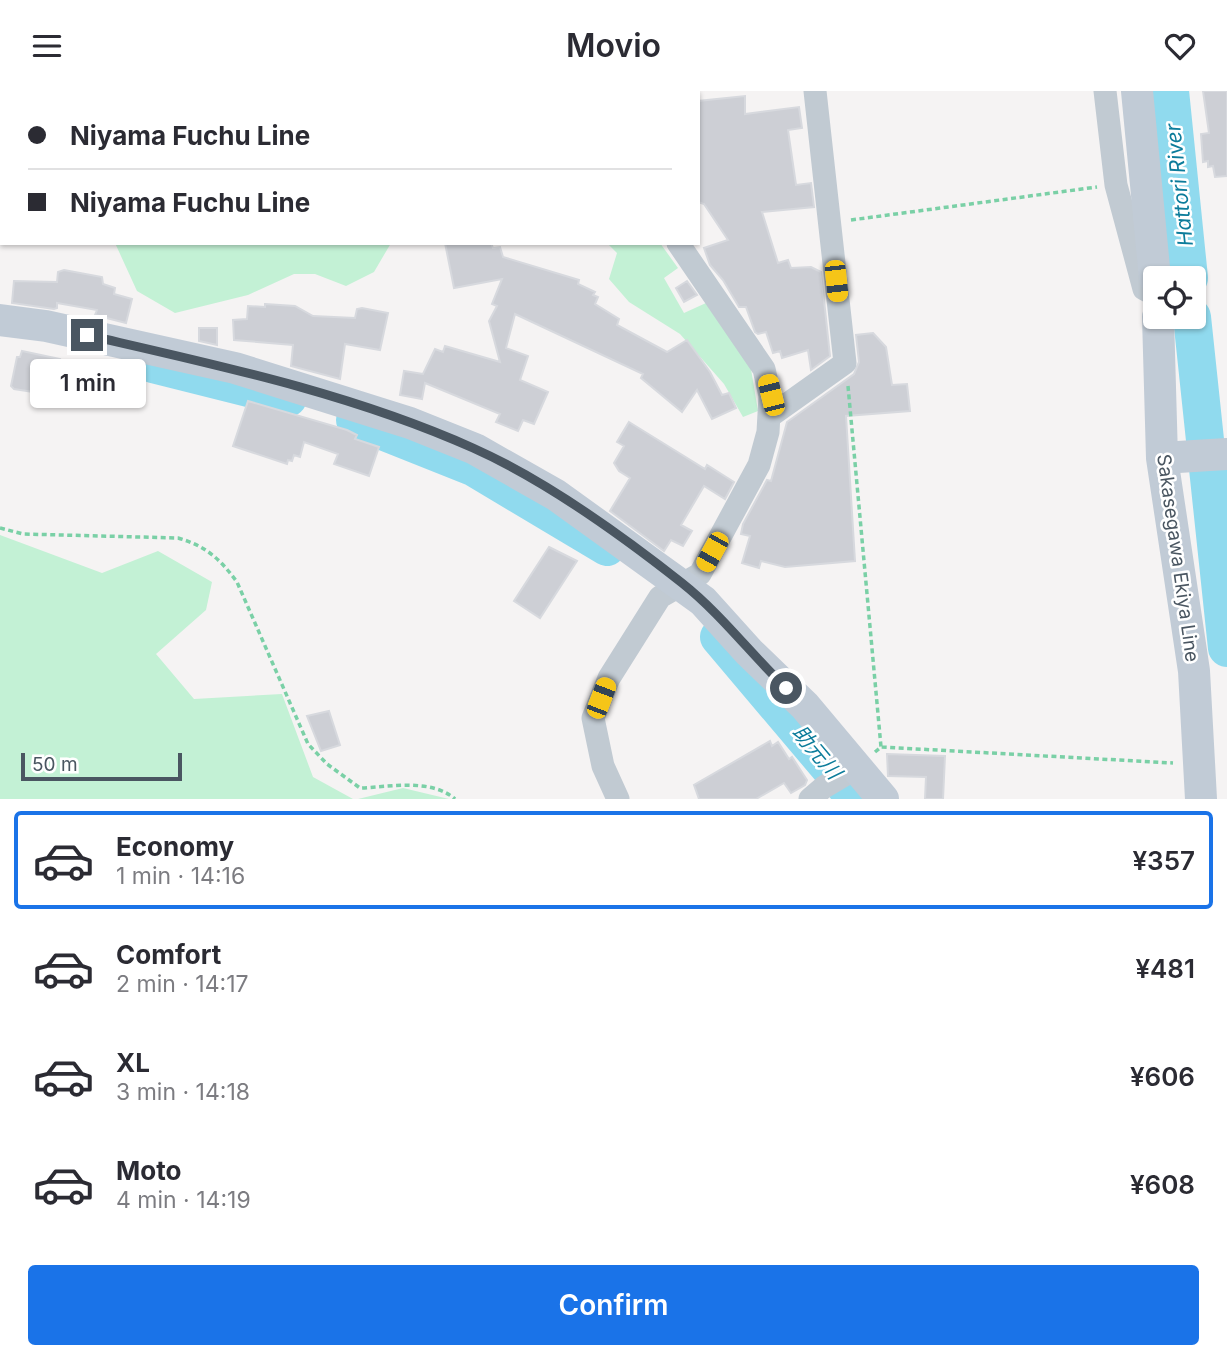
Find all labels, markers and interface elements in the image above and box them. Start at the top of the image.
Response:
text: Movio [566,26,661,65]
icon: menu [28,27,66,65]
icon: heart [1161,27,1199,65]
text: Niyama Fuchu Line [70,120,310,151]
water label: Hattori River [1160,121,1198,248]
text: Niyama Fuchu Line [70,187,310,218]
car [824,259,849,303]
map controls [1143,266,1206,329]
button: locate [1143,266,1206,329]
route end [71,319,103,351]
callout: 1 min [29,359,145,409]
text: 1 min [60,369,116,397]
car [756,372,787,418]
street label: Sakasegawa Ekiya Line [1152,453,1204,663]
car [693,529,732,575]
route start [770,672,802,704]
car [584,675,619,721]
water label: 助元川 [787,720,848,786]
scale bar [21,750,182,782]
text: 50 m [32,753,78,776]
icon: car [32,829,95,892]
text: Economy [116,831,234,862]
text: ¥357 [1132,845,1195,876]
text: 1 min · 14:16 [116,862,245,890]
icon: car [32,937,95,1000]
text: Comfort [116,939,221,970]
text: ¥481 [1135,953,1195,984]
text: 2 min · 14:17 [116,970,249,998]
icon: car [32,1045,95,1108]
text: XL [116,1047,150,1078]
text: ¥606 [1130,1061,1195,1092]
text: 3 min · 14:18 [116,1078,250,1106]
icon: car [32,1153,95,1216]
text: Moto [116,1155,181,1186]
text: ¥608 [1130,1169,1195,1200]
text: 4 min · 14:19 [116,1186,251,1214]
button: Confirm [28,1265,1199,1345]

